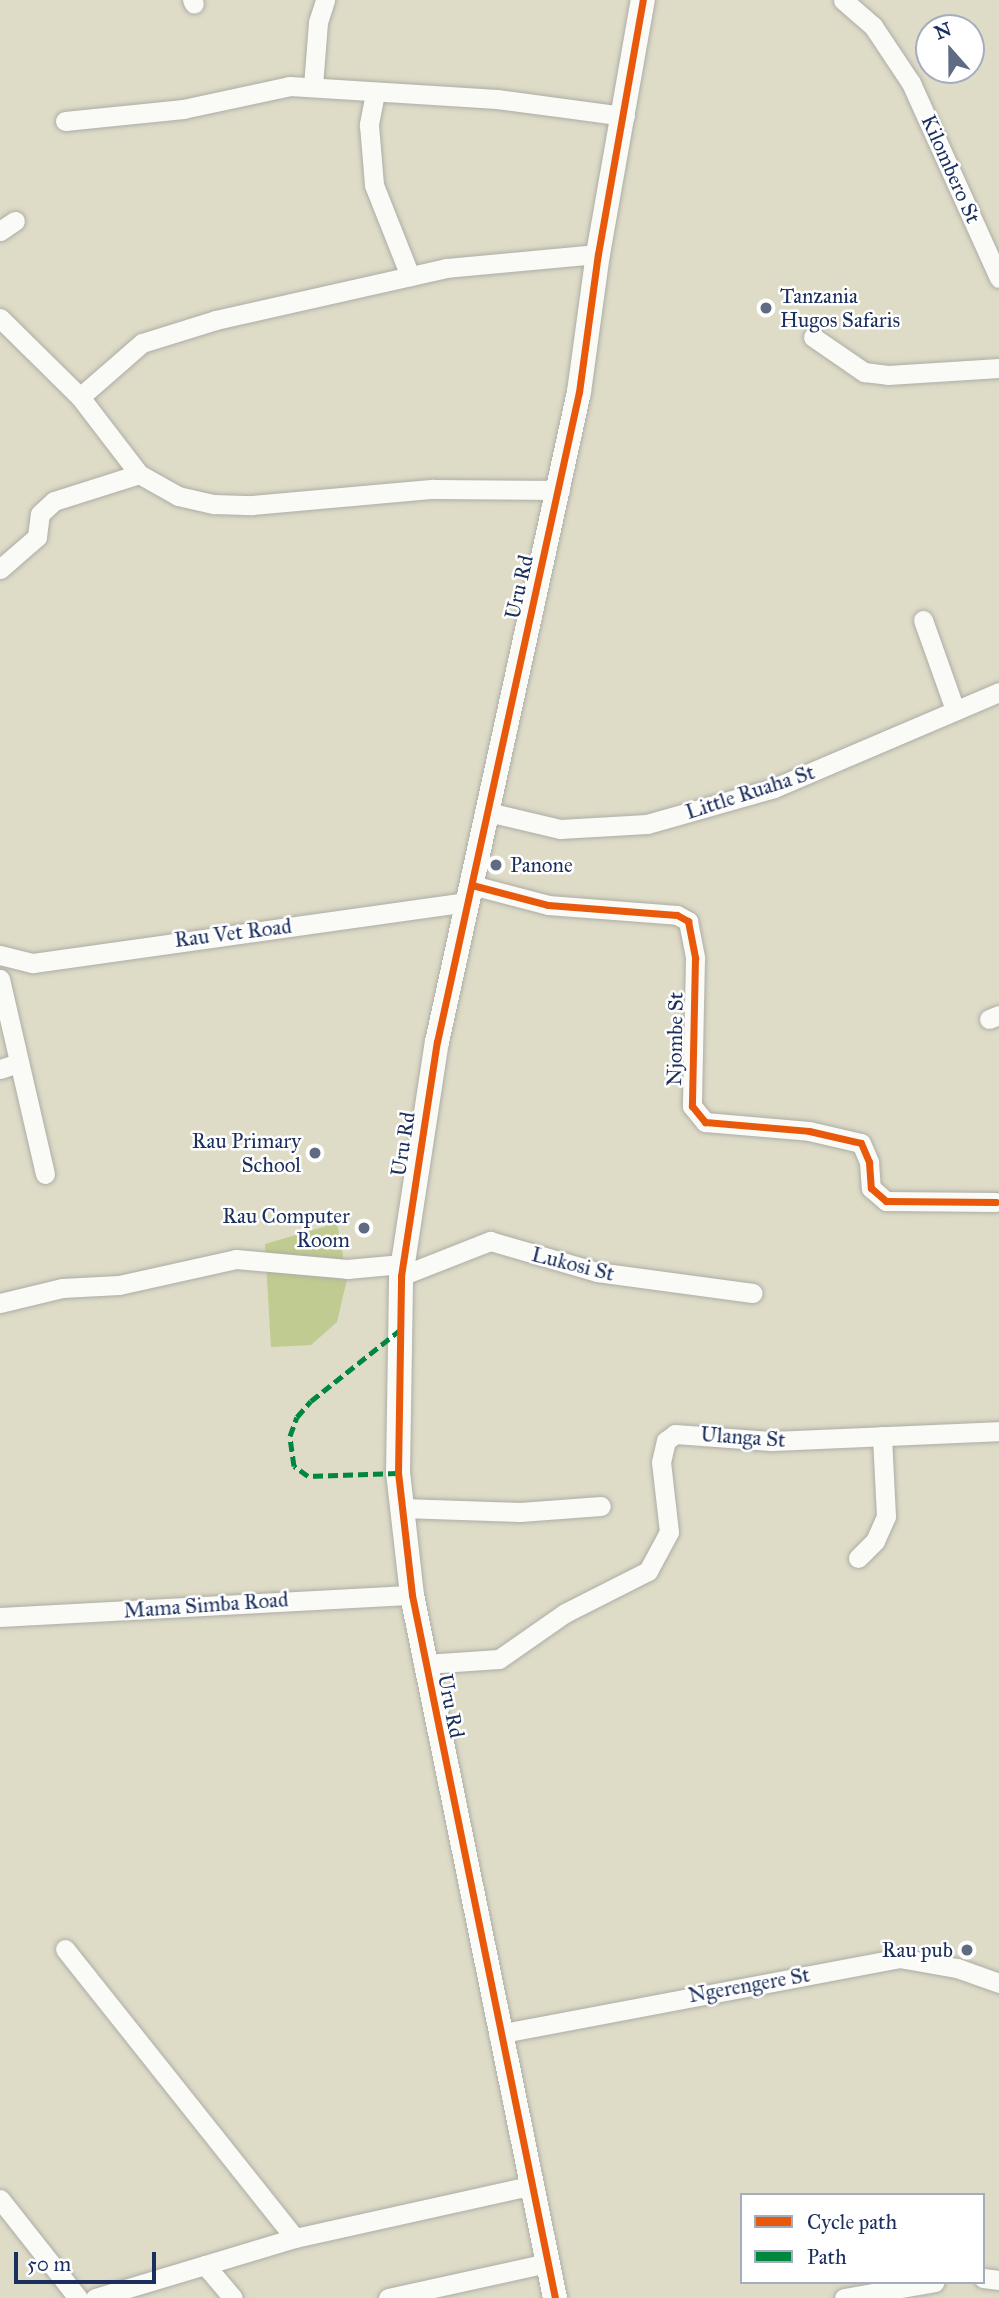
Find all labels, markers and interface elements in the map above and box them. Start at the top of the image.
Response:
north arrow [915,14,985,84]
text: N [931,17,955,44]
street label: Kilombero St [916,111,986,227]
place label: Tanzania Hugos Safaris [780,283,900,333]
marker: Tanzania Hugos Safaris [758,300,774,316]
street label: Uru Rd [499,553,539,621]
street label: Little Ruaha St [682,759,818,825]
place label: Panone [510,852,573,878]
marker: Panone [488,857,504,873]
street label: Rau Vet Road [173,913,293,953]
street label: Njombe St [662,992,688,1086]
street label: Uru Rd [385,1110,421,1178]
place label: Rau Primary School [192,1128,301,1178]
marker: Rau Primary School [307,1145,323,1161]
place label: Rau Computer Room [222,1203,350,1253]
marker: Rau Computer Room [356,1220,372,1236]
street label: Lukosi St [529,1242,617,1286]
street label: Ulanga St [700,1421,786,1453]
street label: Mama Simba Road [123,1587,289,1623]
street label: Uru Rd [432,1672,470,1740]
place label: Rau pub [882,1937,953,1963]
marker: Rau pub [959,1942,975,1958]
street label: Ngerengere St [686,1962,812,2008]
legend [740,2193,985,2284]
text: Cycle path [807,2209,897,2235]
scale bar [18,2238,159,2282]
text: Path [807,2244,847,2270]
text: 50 m [27,2251,71,2277]

